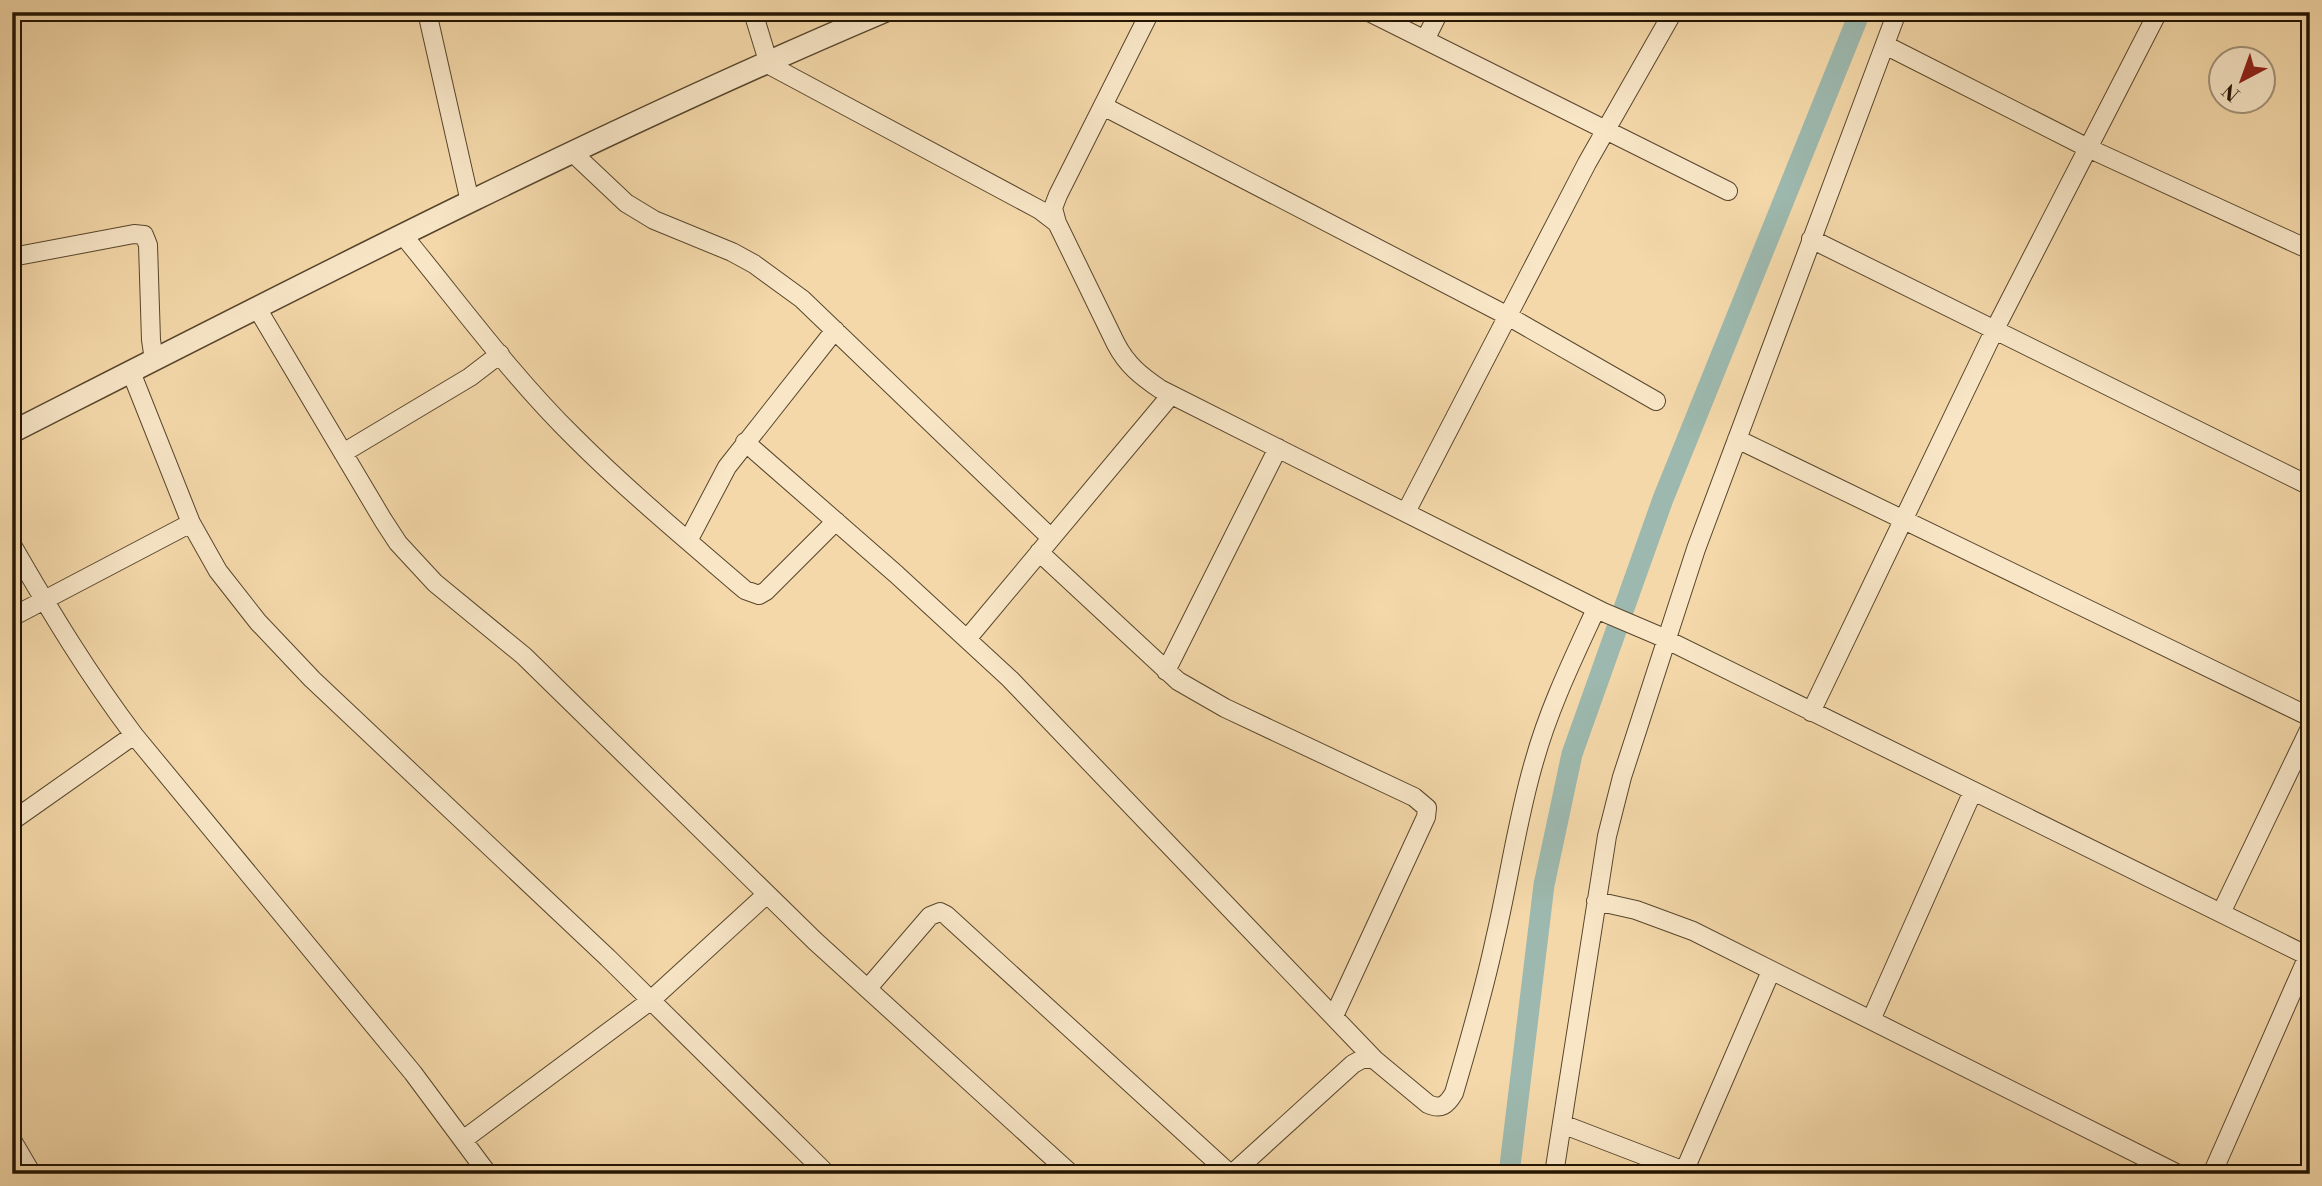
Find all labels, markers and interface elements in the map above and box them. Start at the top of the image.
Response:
north arrow [2206,46,2276,116]
text: N [2218,78,2245,106]

